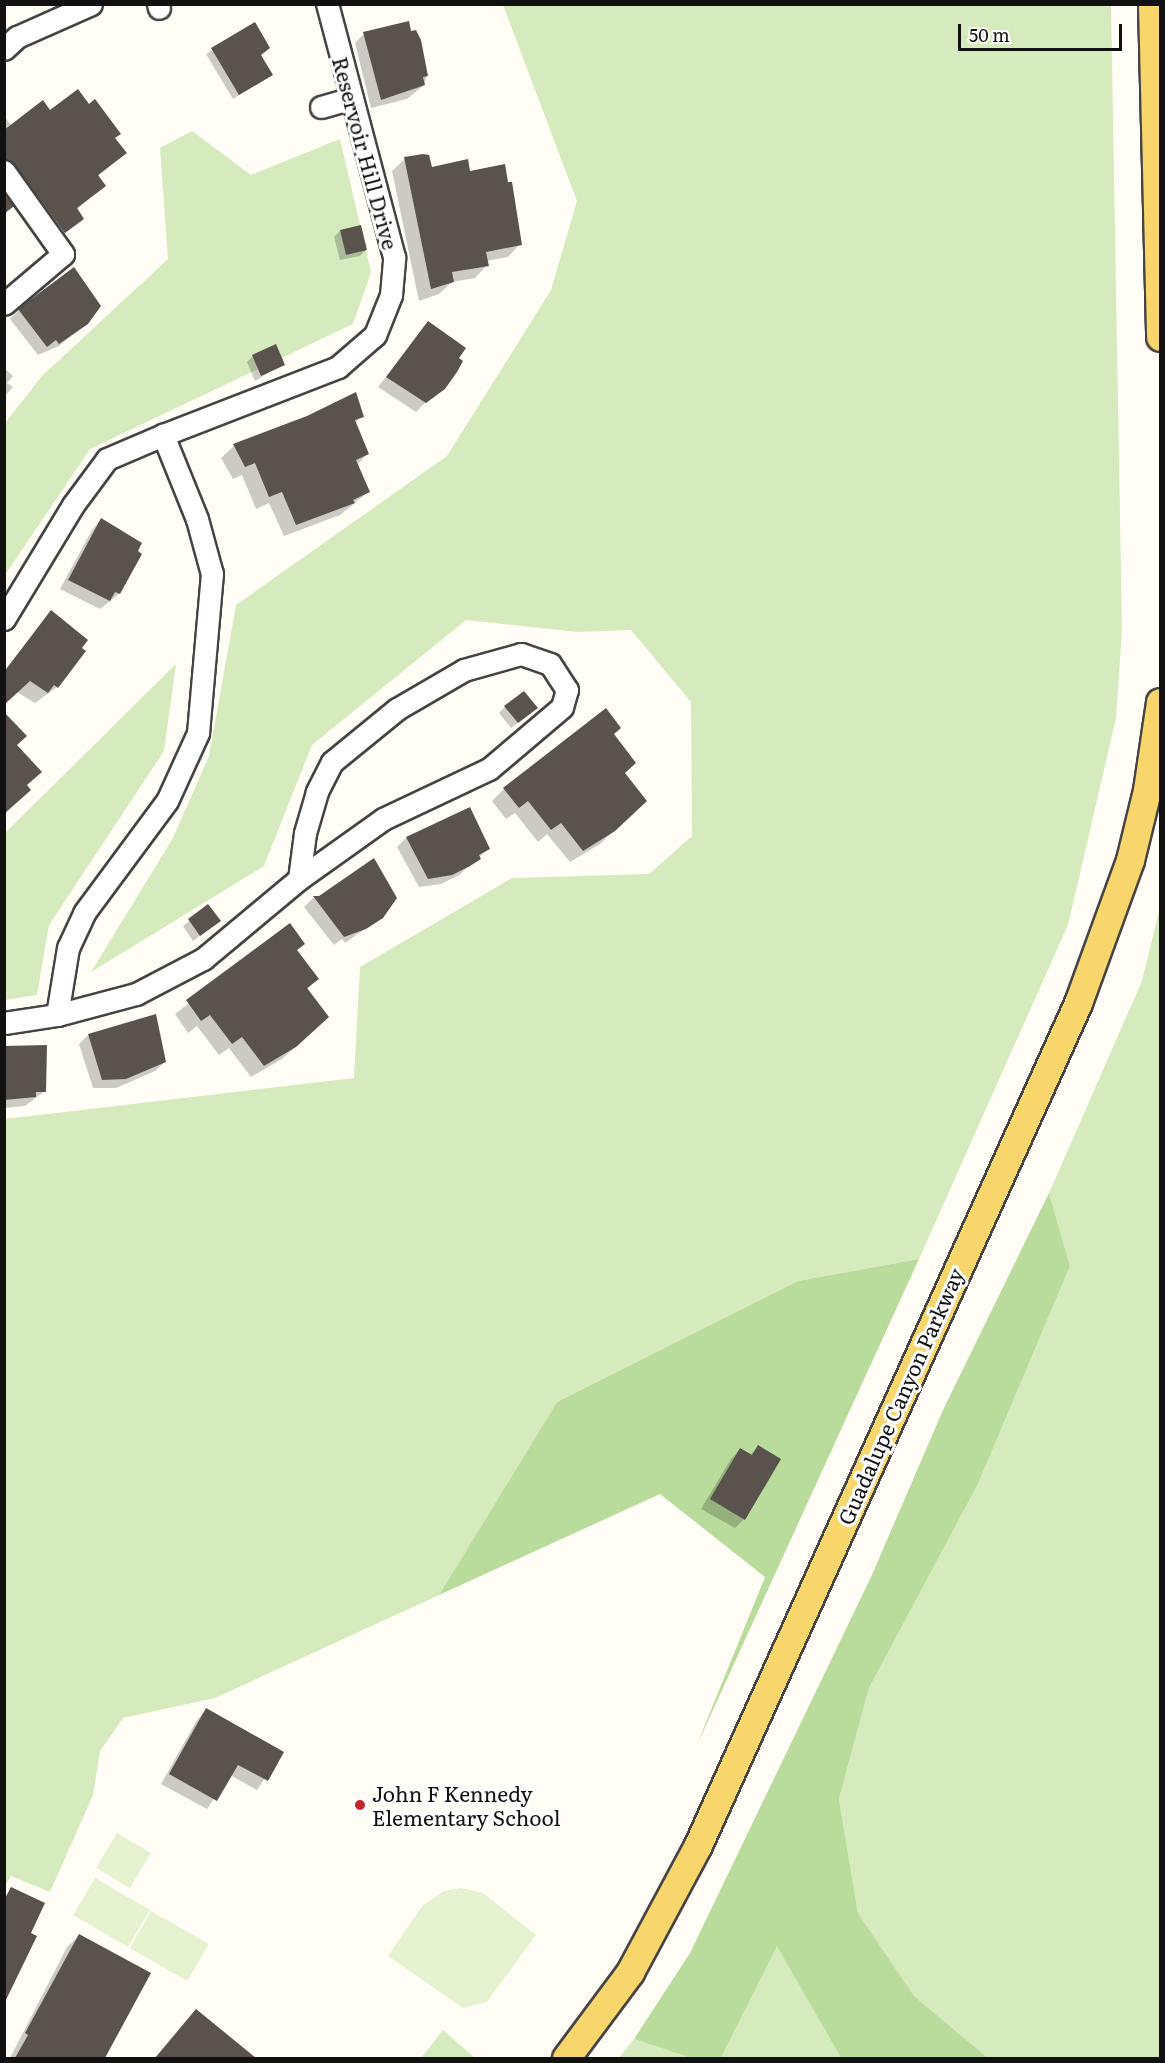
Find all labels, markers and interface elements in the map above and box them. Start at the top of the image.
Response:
scale bar [961,12,1124,50]
text: 50 m [969,21,1010,48]
street label: Reservoir Hill Drive [328,54,404,252]
street label: Guadalupe Canyon Parkway [832,1264,968,1528]
place label: John F Kennedy Elementary School [372,1780,561,1830]
marker: John F Kennedy Elementary School [353,1798,367,1812]

